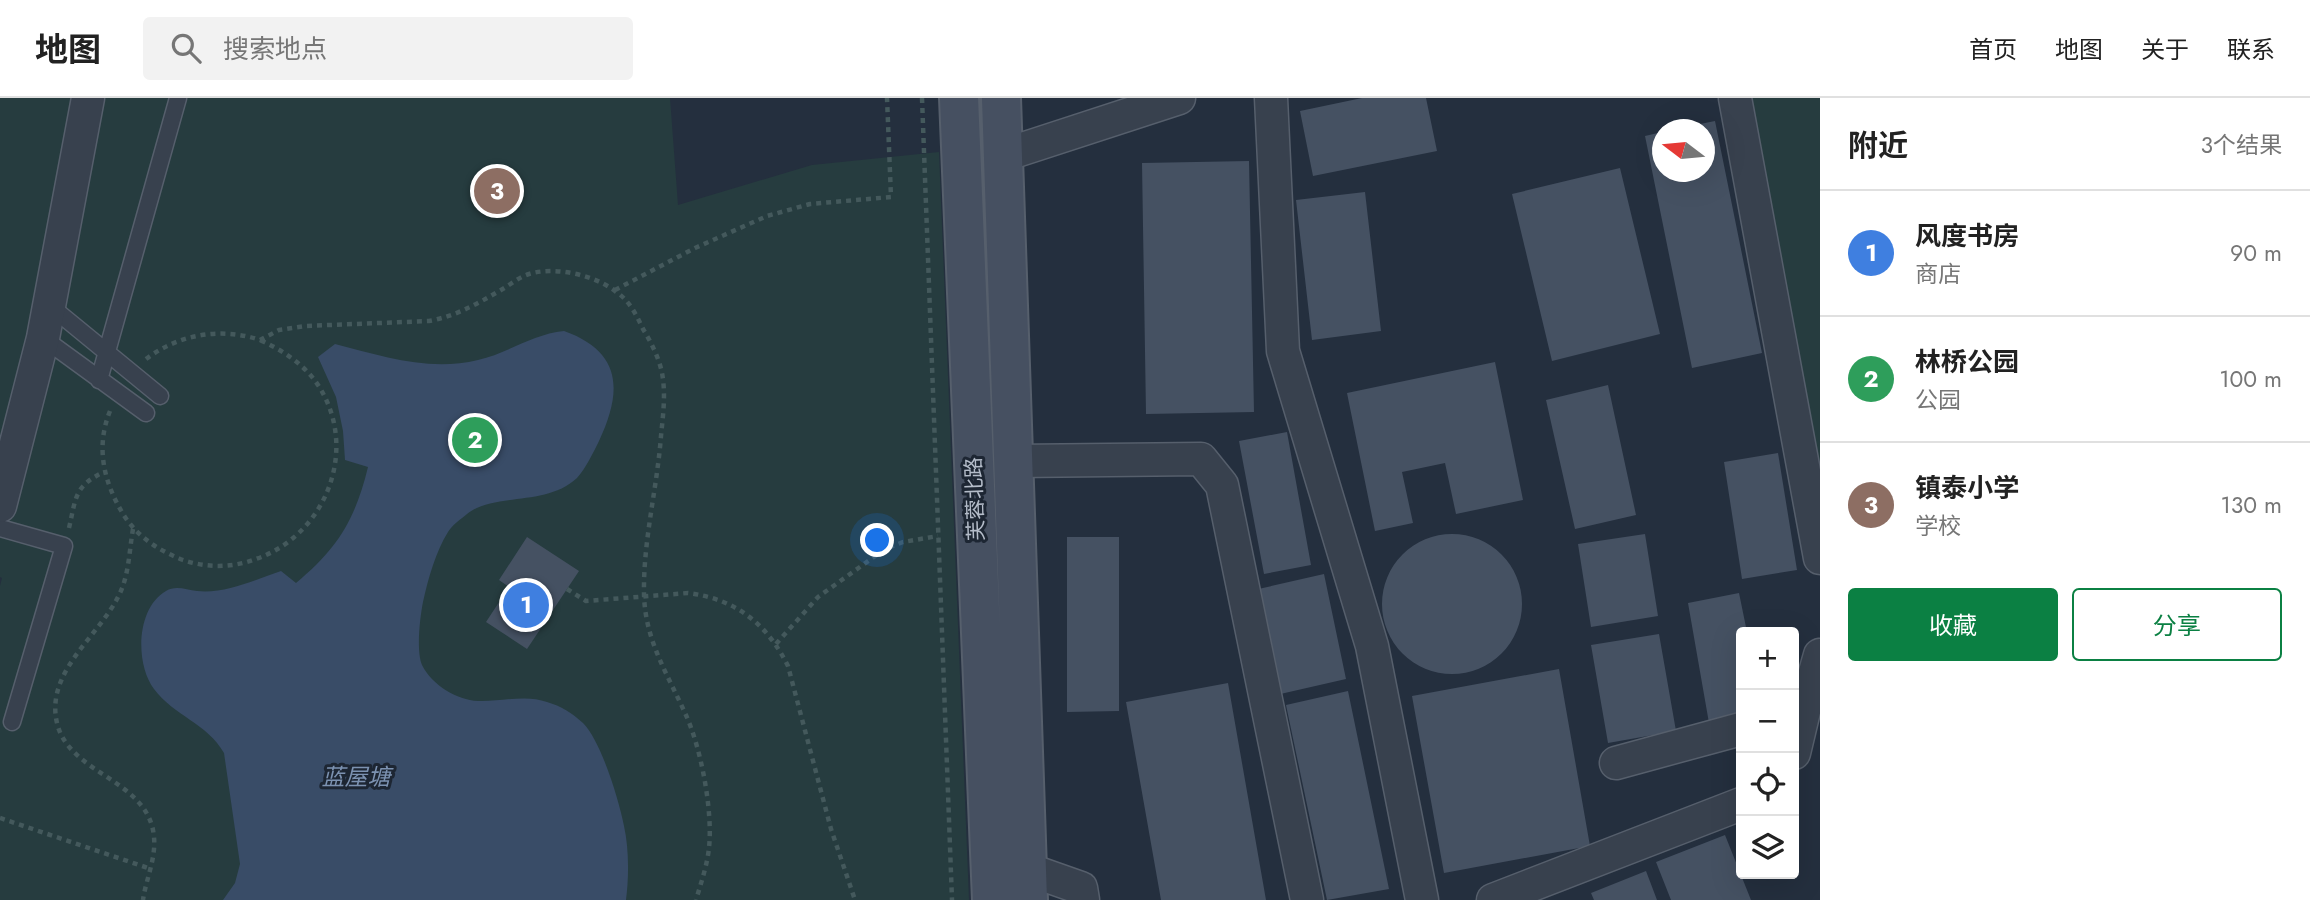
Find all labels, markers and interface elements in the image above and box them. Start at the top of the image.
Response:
search box [143,17,633,80]
text: 地图 [35,26,101,73]
icon: search [167,29,205,67]
text: 搜索地点 [223,30,327,68]
text: 首页 [1969,32,2017,67]
text: 地图 [2055,32,2103,67]
text: 关于 [2141,32,2189,67]
text: 联系 [2227,32,2275,67]
north arrow [1652,119,1715,182]
text: 附近 [1848,124,1908,167]
text: 3个结果 [2200,128,2282,162]
pin: 3 [474,165,520,217]
text: 风度书房 [1915,217,2019,255]
text: 1 [1865,236,1877,270]
text: 90 m [2230,236,2282,270]
text: 商店 [1915,257,1961,291]
text: 林桥公园 [1915,343,2019,381]
text: 2 [1863,362,1879,396]
text: 100 m [2219,362,2282,396]
text: 公园 [1915,383,1961,417]
pin: 2 [452,414,498,466]
street label: 芙蓉北路 [959,457,991,541]
text: 镇泰小学 [1915,469,2019,507]
text: 3 [1864,488,1878,522]
text: 130 m [2220,488,2282,522]
text: 学校 [1915,509,1961,543]
your location [860,523,894,557]
pin: 1 [503,579,549,631]
button: 收藏 [1848,588,2058,661]
button: 分享 [2072,588,2282,661]
map controls [1736,627,1799,879]
button: + [1736,627,1799,690]
button: − [1736,690,1799,753]
button: locate [1736,753,1799,816]
water label: 蓝屋塘 [322,760,395,794]
button: layers [1736,816,1799,879]

